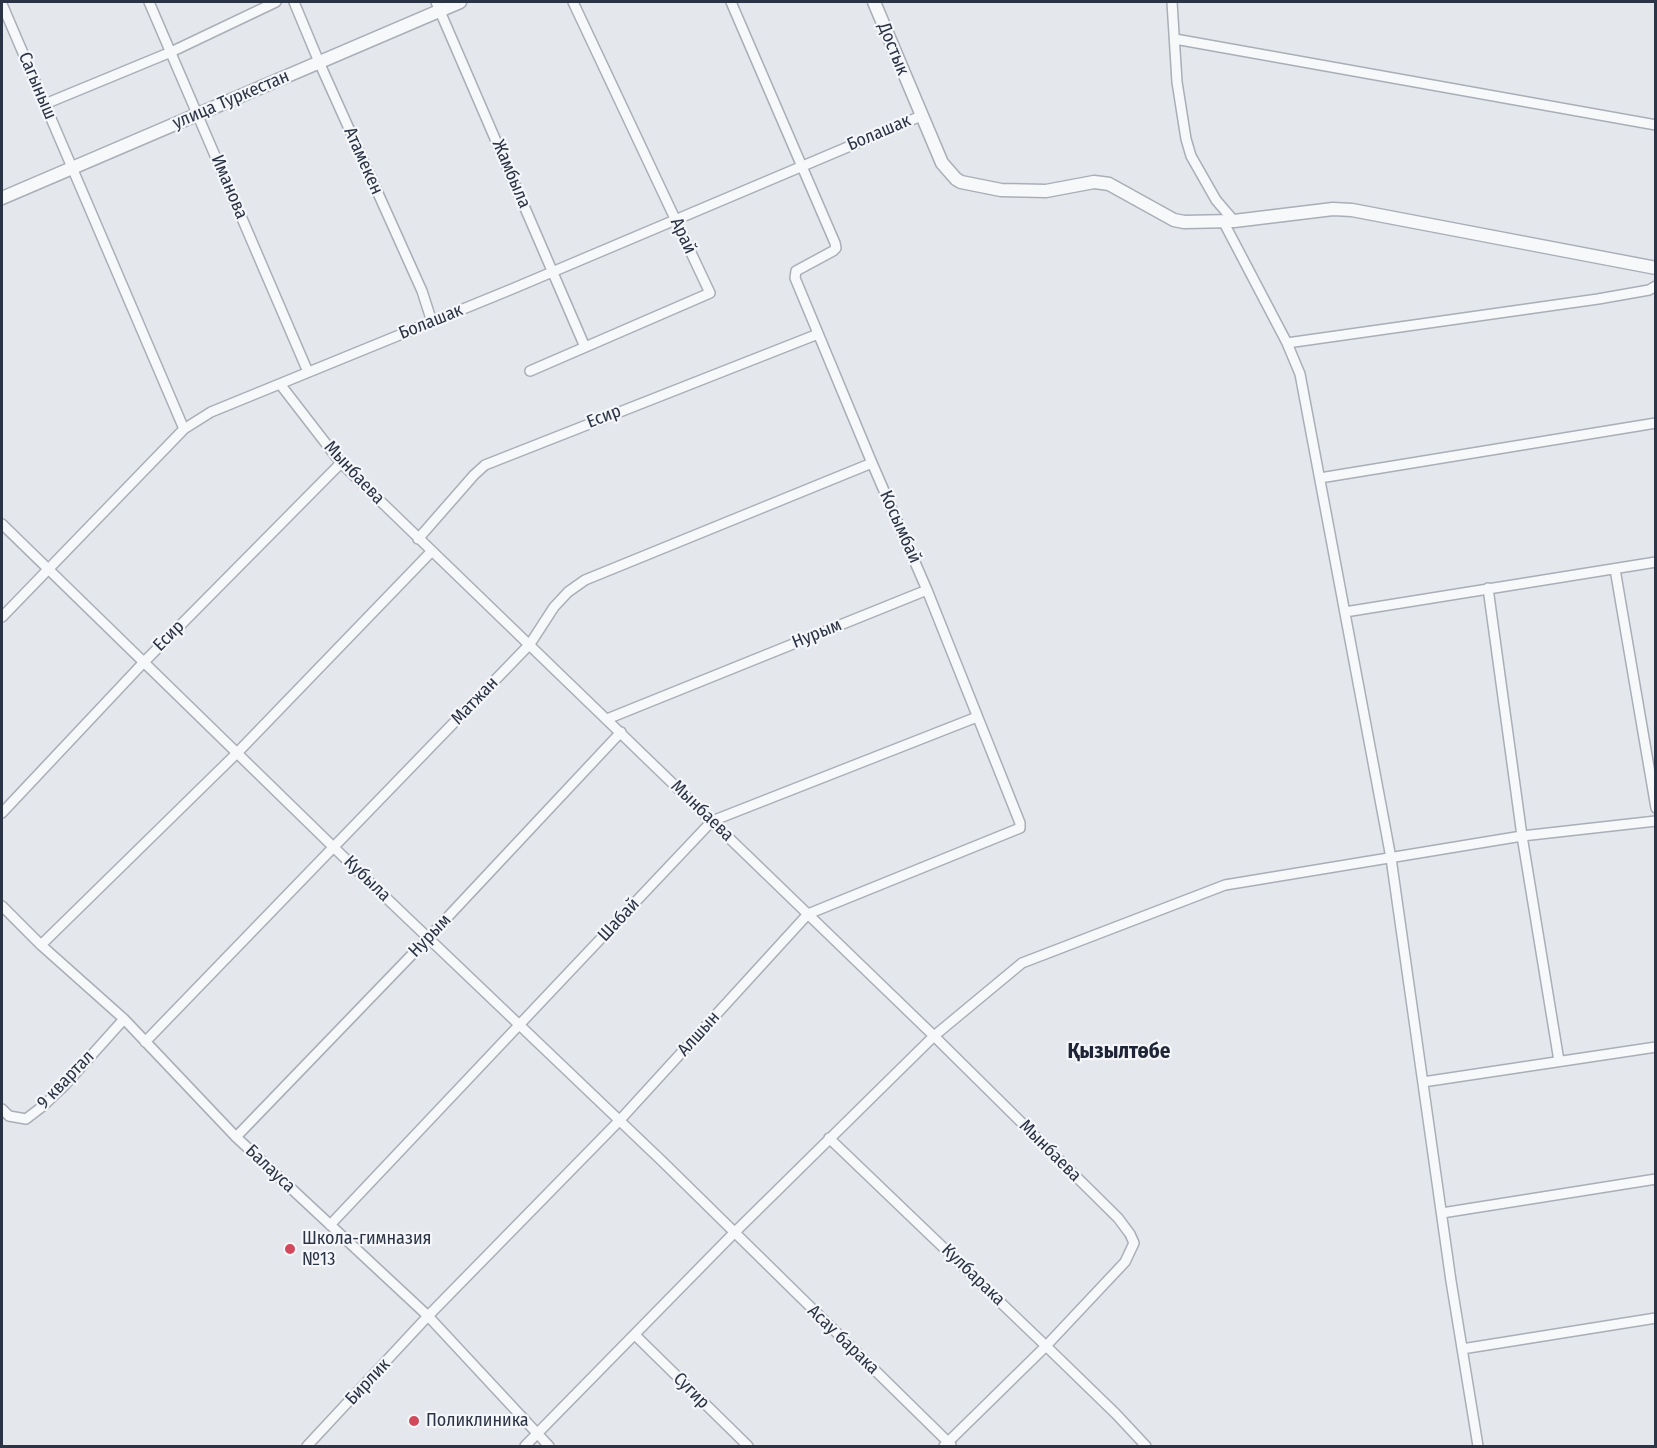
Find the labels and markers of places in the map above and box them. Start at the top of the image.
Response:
place label: Школа-гимназия №13 [302,1228,432,1270]
marker: Школа-гимназия №13 [283,1242,297,1256]
place label: Поликлиника [426,1410,529,1432]
marker: Поликлиника [407,1414,421,1428]

